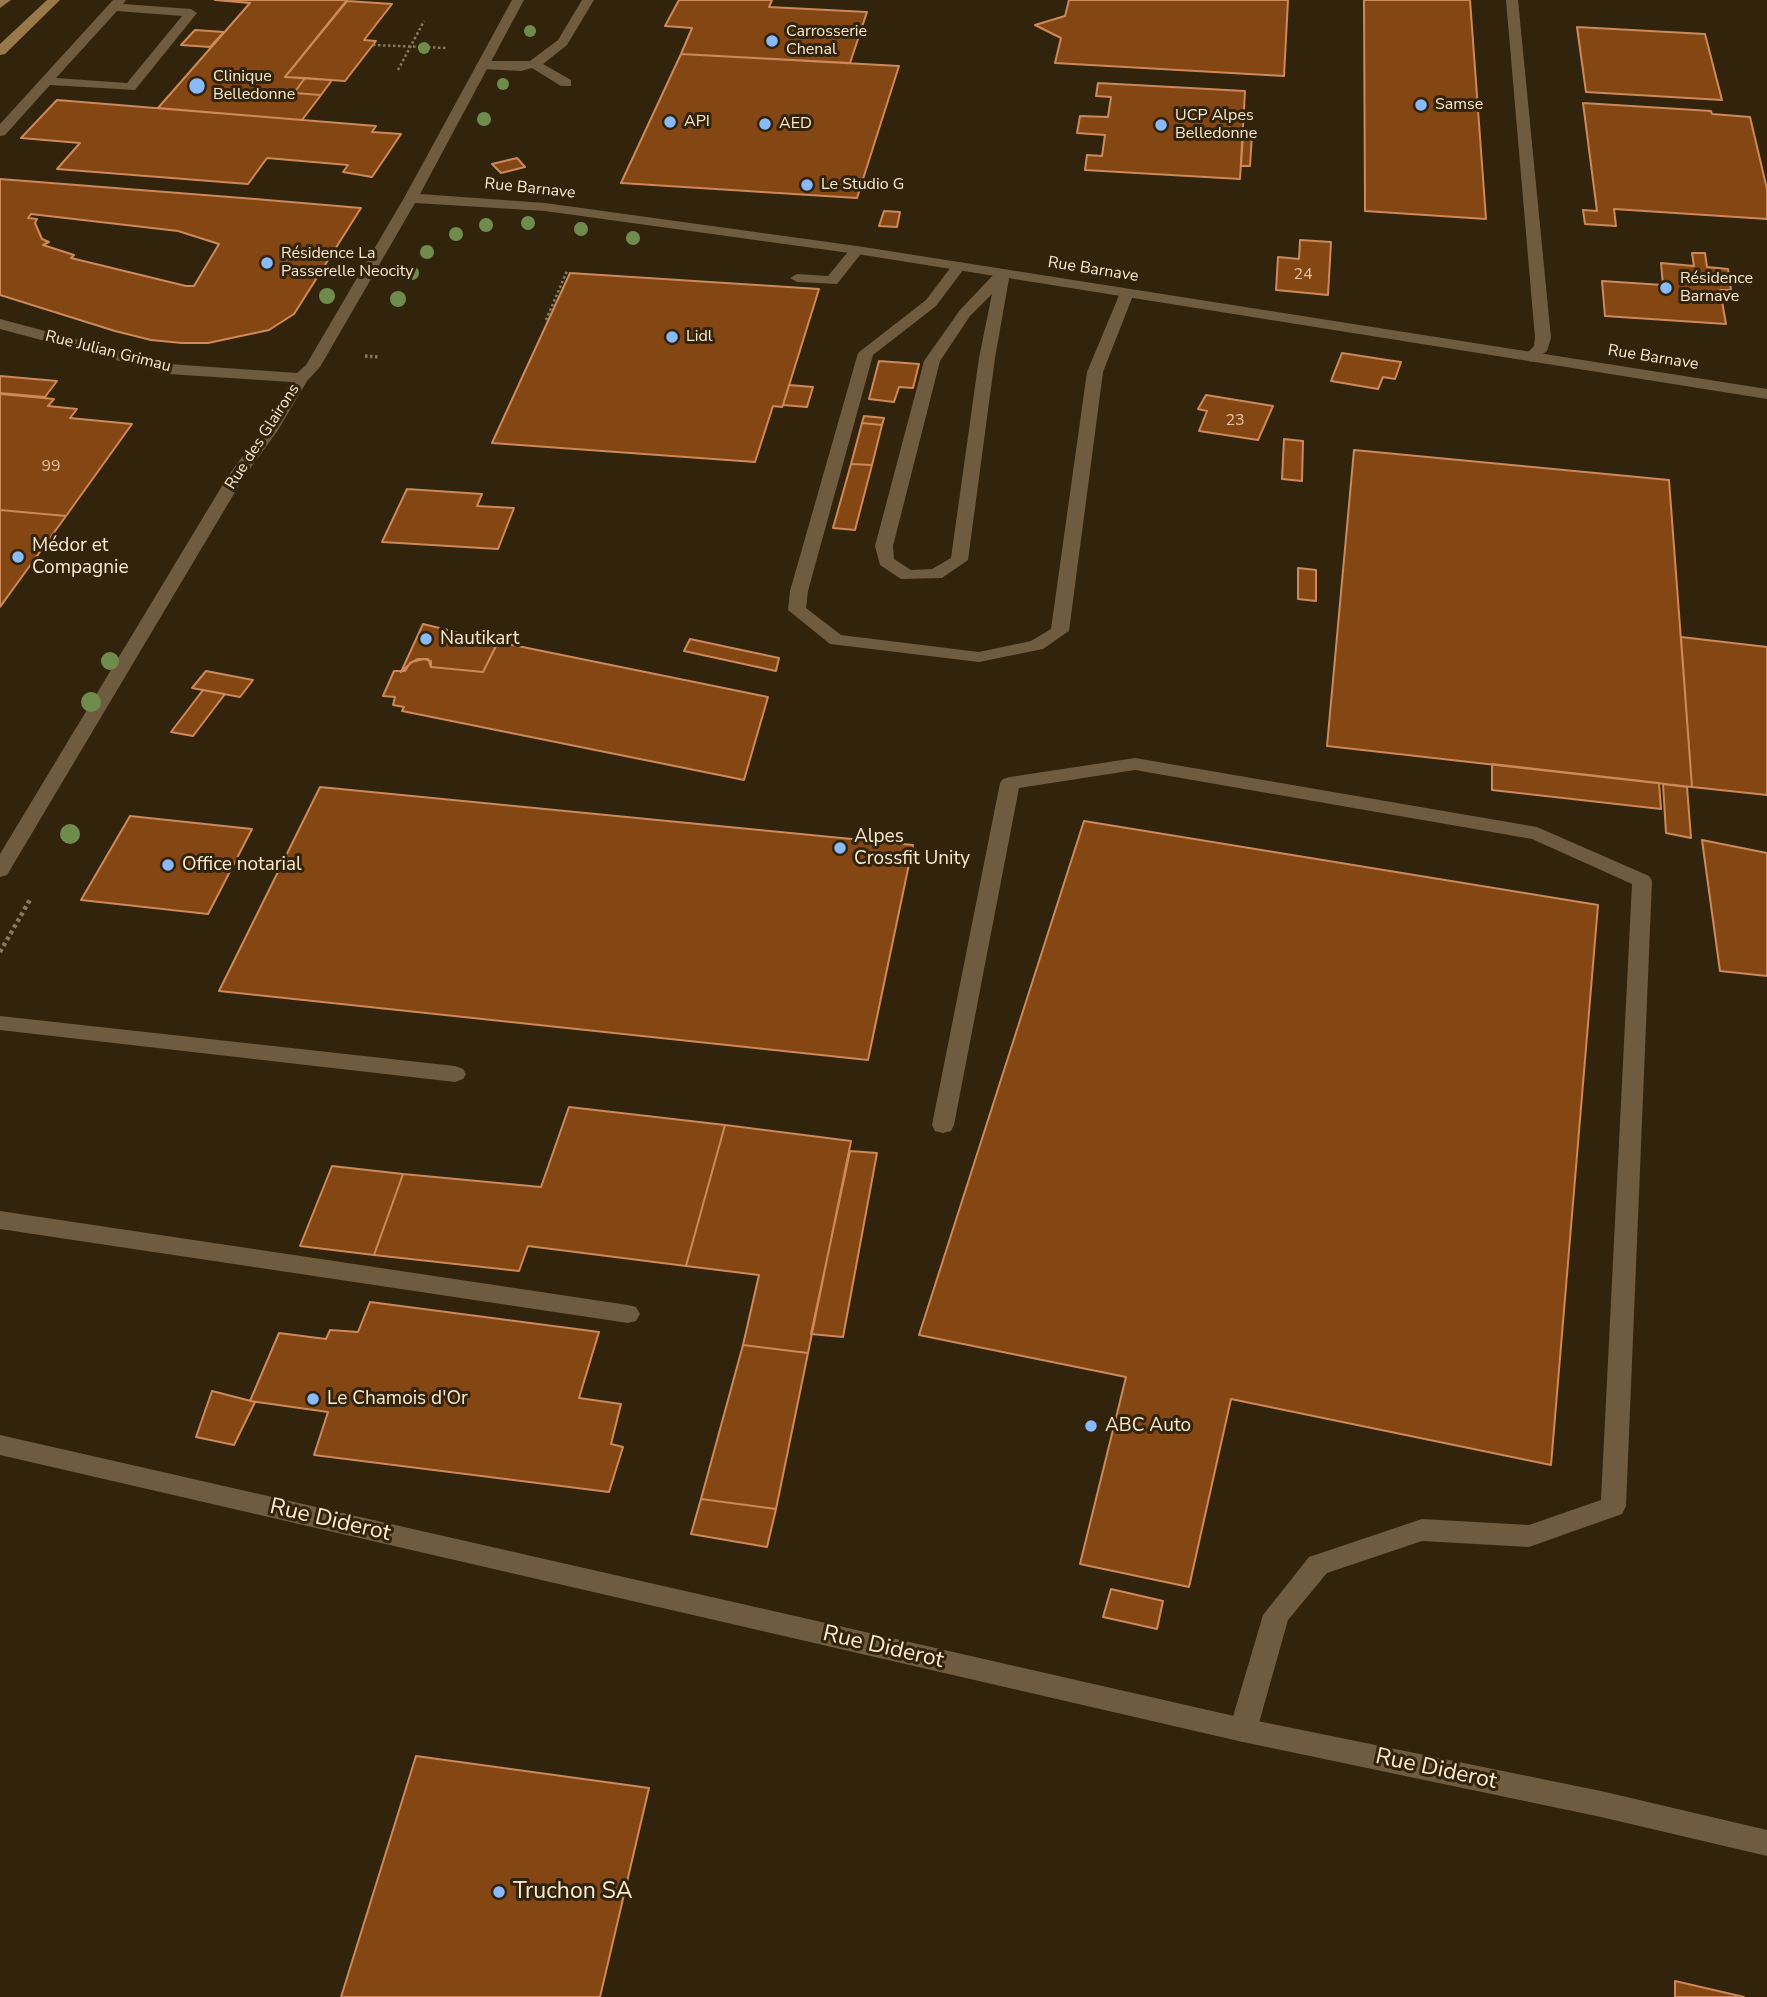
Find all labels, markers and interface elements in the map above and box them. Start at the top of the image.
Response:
place label: Carrosserie Chenal [786,22,867,60]
marker: Carrosserie Chenal [764,33,780,49]
place label: Clinique Belledonne [213,67,295,105]
marker: Clinique Belledonne [187,76,207,96]
place label: Samse [1435,95,1483,115]
marker: Samse [1413,97,1429,113]
place label: UCP Alpes Belledonne [1175,106,1257,144]
place label: API [684,112,710,132]
marker: API [662,114,678,130]
place label: AED [779,114,812,134]
marker: AED [757,116,773,132]
marker: UCP Alpes Belledonne [1153,117,1169,133]
street label: Rue Barnave [484,175,576,203]
place label: Le Studio G [821,175,904,195]
marker: Le Studio G [799,177,815,193]
place label: Résidence La Passerelle Neocity [281,244,414,282]
street label: Rue Barnave [1046,253,1140,287]
marker: Résidence La Passerelle Neocity [259,255,275,271]
house number: 24 [1293,265,1313,285]
place label: Résidence Barnave [1680,269,1753,307]
marker: Résidence Barnave [1658,280,1674,296]
street label: Rue Julian Grimau [43,327,173,377]
place label: Lidl [686,327,712,347]
marker: Lidl [664,329,680,345]
street label: Rue Barnave [1606,341,1700,375]
street label: Rue des Glairons [222,381,304,493]
house number: 23 [1225,411,1245,431]
house number: 99 [41,457,61,477]
place label: Médor et Compagnie [32,535,129,579]
marker: Médor et Compagnie [10,549,26,565]
place label: Nautikart [440,628,519,650]
marker: Nautikart [418,631,434,647]
place label: Alpes Crossfit Unity [854,826,970,870]
marker: Alpes Crossfit Unity [832,840,848,856]
place label: Office notarial [182,854,302,876]
marker: Office notarial [160,857,176,873]
place label: Le Chamois d'Or [327,1388,468,1410]
marker: Le Chamois d'Or [305,1391,321,1407]
place label: ABC Auto [1105,1415,1191,1437]
marker: ABC Auto [1083,1418,1099,1434]
street label: Rue Diderot [267,1494,393,1548]
street label: Rue Diderot [820,1621,946,1675]
street label: Rue Diderot [1373,1744,1499,1796]
place label: Truchon SA [513,1878,633,1906]
marker: Truchon SA [491,1884,507,1900]

